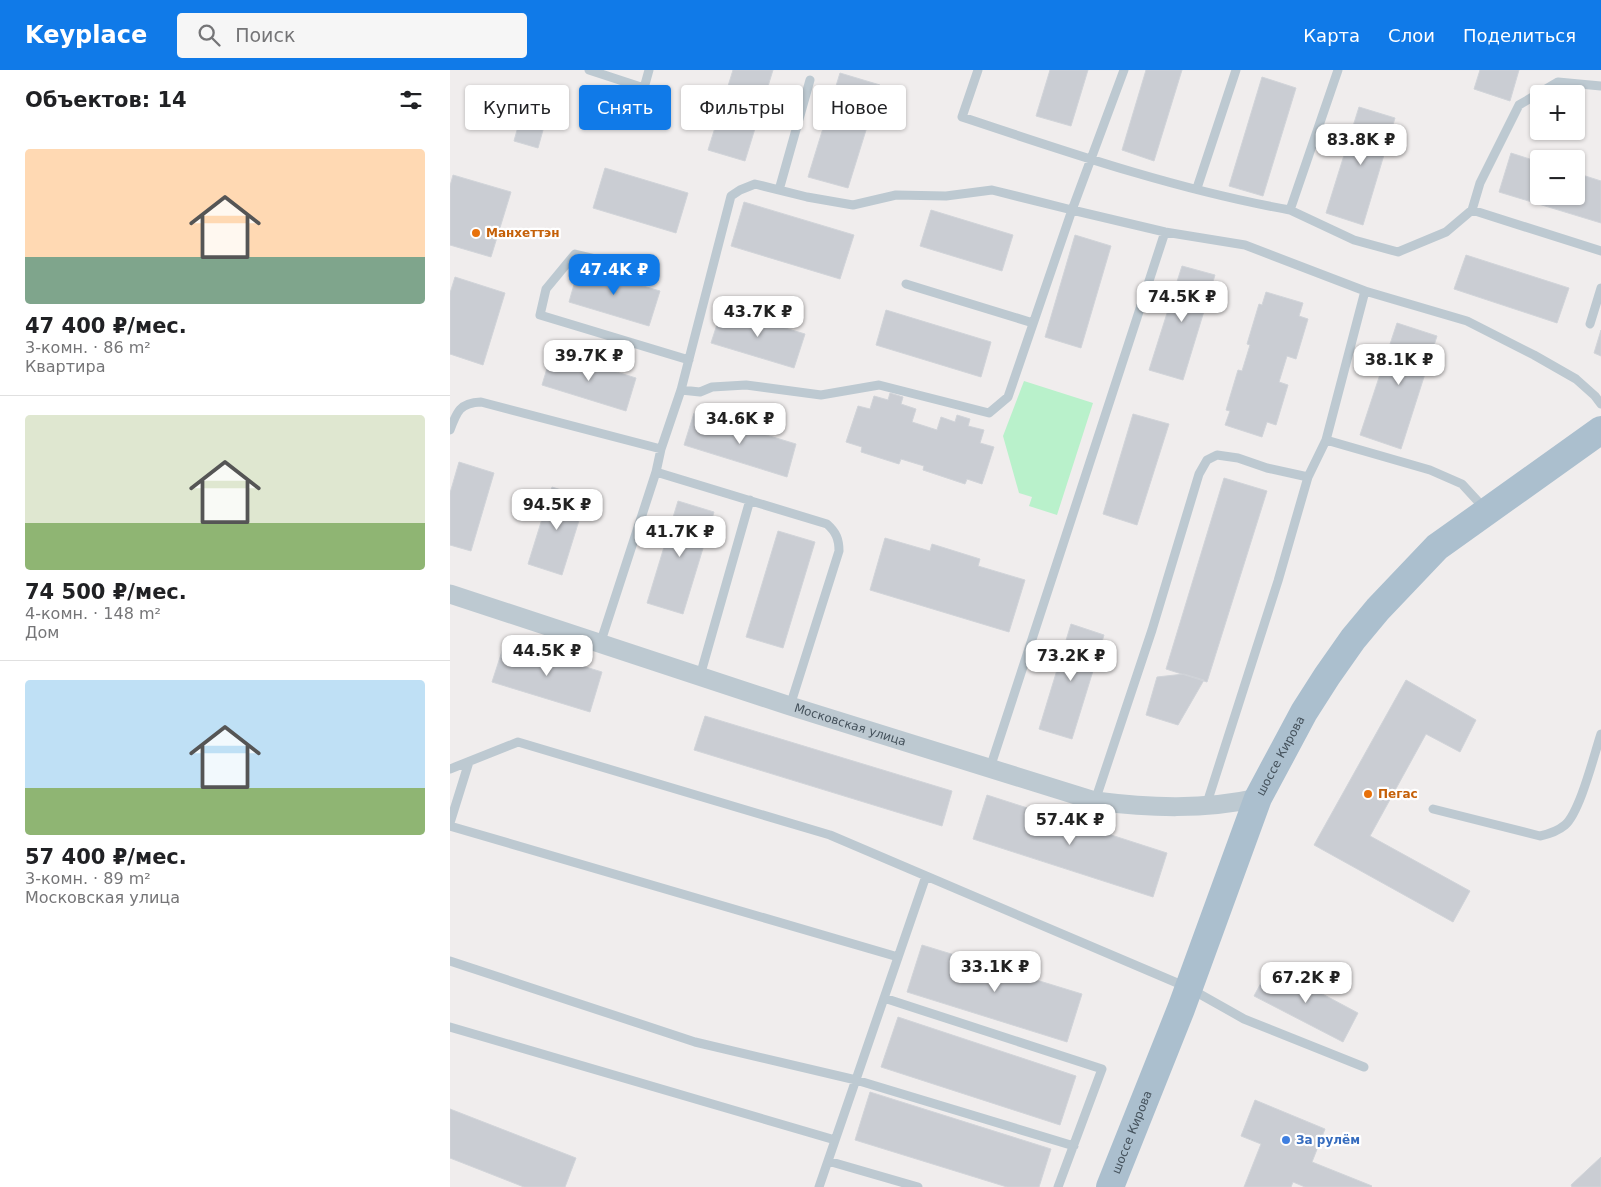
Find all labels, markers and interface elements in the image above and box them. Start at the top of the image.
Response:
search box [177,13,527,58]
text: Keyplace [25,21,147,49]
icon: search [195,21,223,49]
text: Поиск [235,24,295,46]
text: Карта [1303,25,1360,46]
text: Слои [1388,25,1435,46]
text: Поделиться [1463,25,1576,46]
chip: Купить [465,85,569,130]
chip: Снять [579,85,671,130]
chip: Фильтры [681,85,803,130]
chip: Новое [813,85,906,130]
map controls [1530,85,1585,205]
button: + [1530,85,1585,140]
icon: filters [397,86,425,114]
text: Объектов: 14 [25,88,187,112]
pin: 83.8K ₽ [1315,124,1407,166]
text: 83.8K ₽ [1327,130,1395,149]
button: − [1530,150,1585,205]
icon: home [180,182,270,272]
place label: Манхеттэн [486,226,560,240]
marker: Манхеттэн [470,227,482,239]
pin: 47.4K ₽ [568,254,660,296]
text: 47.4K ₽ [580,260,648,279]
pin: 74.5K ₽ [1136,280,1228,323]
text: 74.5K ₽ [1148,287,1216,306]
pin: 43.7K ₽ [712,296,804,338]
text: 43.7K ₽ [724,302,792,321]
text: 47 400 ₽/мес. [25,314,187,338]
text: 3-комн. · 86 m² [25,338,151,357]
pin: 39.7K ₽ [543,340,635,382]
pin: 38.1K ₽ [1353,344,1445,386]
text: 39.7K ₽ [555,346,623,365]
text: 38.1K ₽ [1365,350,1433,369]
text: Квартира [25,357,105,376]
pin: 34.6K ₽ [694,402,786,445]
text: 34.6K ₽ [706,409,774,428]
icon: home [180,447,270,537]
pin: 94.5K ₽ [511,488,603,531]
text: 94.5K ₽ [523,495,591,514]
pin: 41.7K ₽ [634,516,726,558]
text: 41.7K ₽ [646,522,714,541]
text: 74 500 ₽/мес. [25,580,187,604]
text: 4-комн. · 148 m² [25,604,161,623]
text: Дом [25,623,59,642]
pin: 44.5K ₽ [501,634,593,677]
pin: 73.2K ₽ [1025,640,1117,682]
text: 44.5K ₽ [513,641,581,660]
text: 73.2K ₽ [1037,646,1105,665]
street label: Московская улица [793,701,908,749]
icon: home [180,712,270,802]
street label: шоссе Кирова [1253,714,1308,798]
place label: Пегас [1378,787,1418,801]
marker: Пегас [1362,788,1374,800]
pin: 57.4K ₽ [1024,804,1116,846]
text: 57.4K ₽ [1036,810,1104,829]
text: 57 400 ₽/мес. [25,845,187,869]
text: 3-комн. · 89 m² [25,869,151,888]
text: Московская улица [25,888,180,907]
pin: 33.1K ₽ [949,950,1041,993]
text: 33.1K ₽ [961,957,1029,976]
pin: 67.2K ₽ [1260,962,1352,1004]
text: 67.2K ₽ [1272,968,1340,987]
street label: шоссе Кирова [1109,1088,1155,1176]
place label: За рулём [1296,1133,1360,1147]
marker: За рулём [1280,1134,1292,1146]

